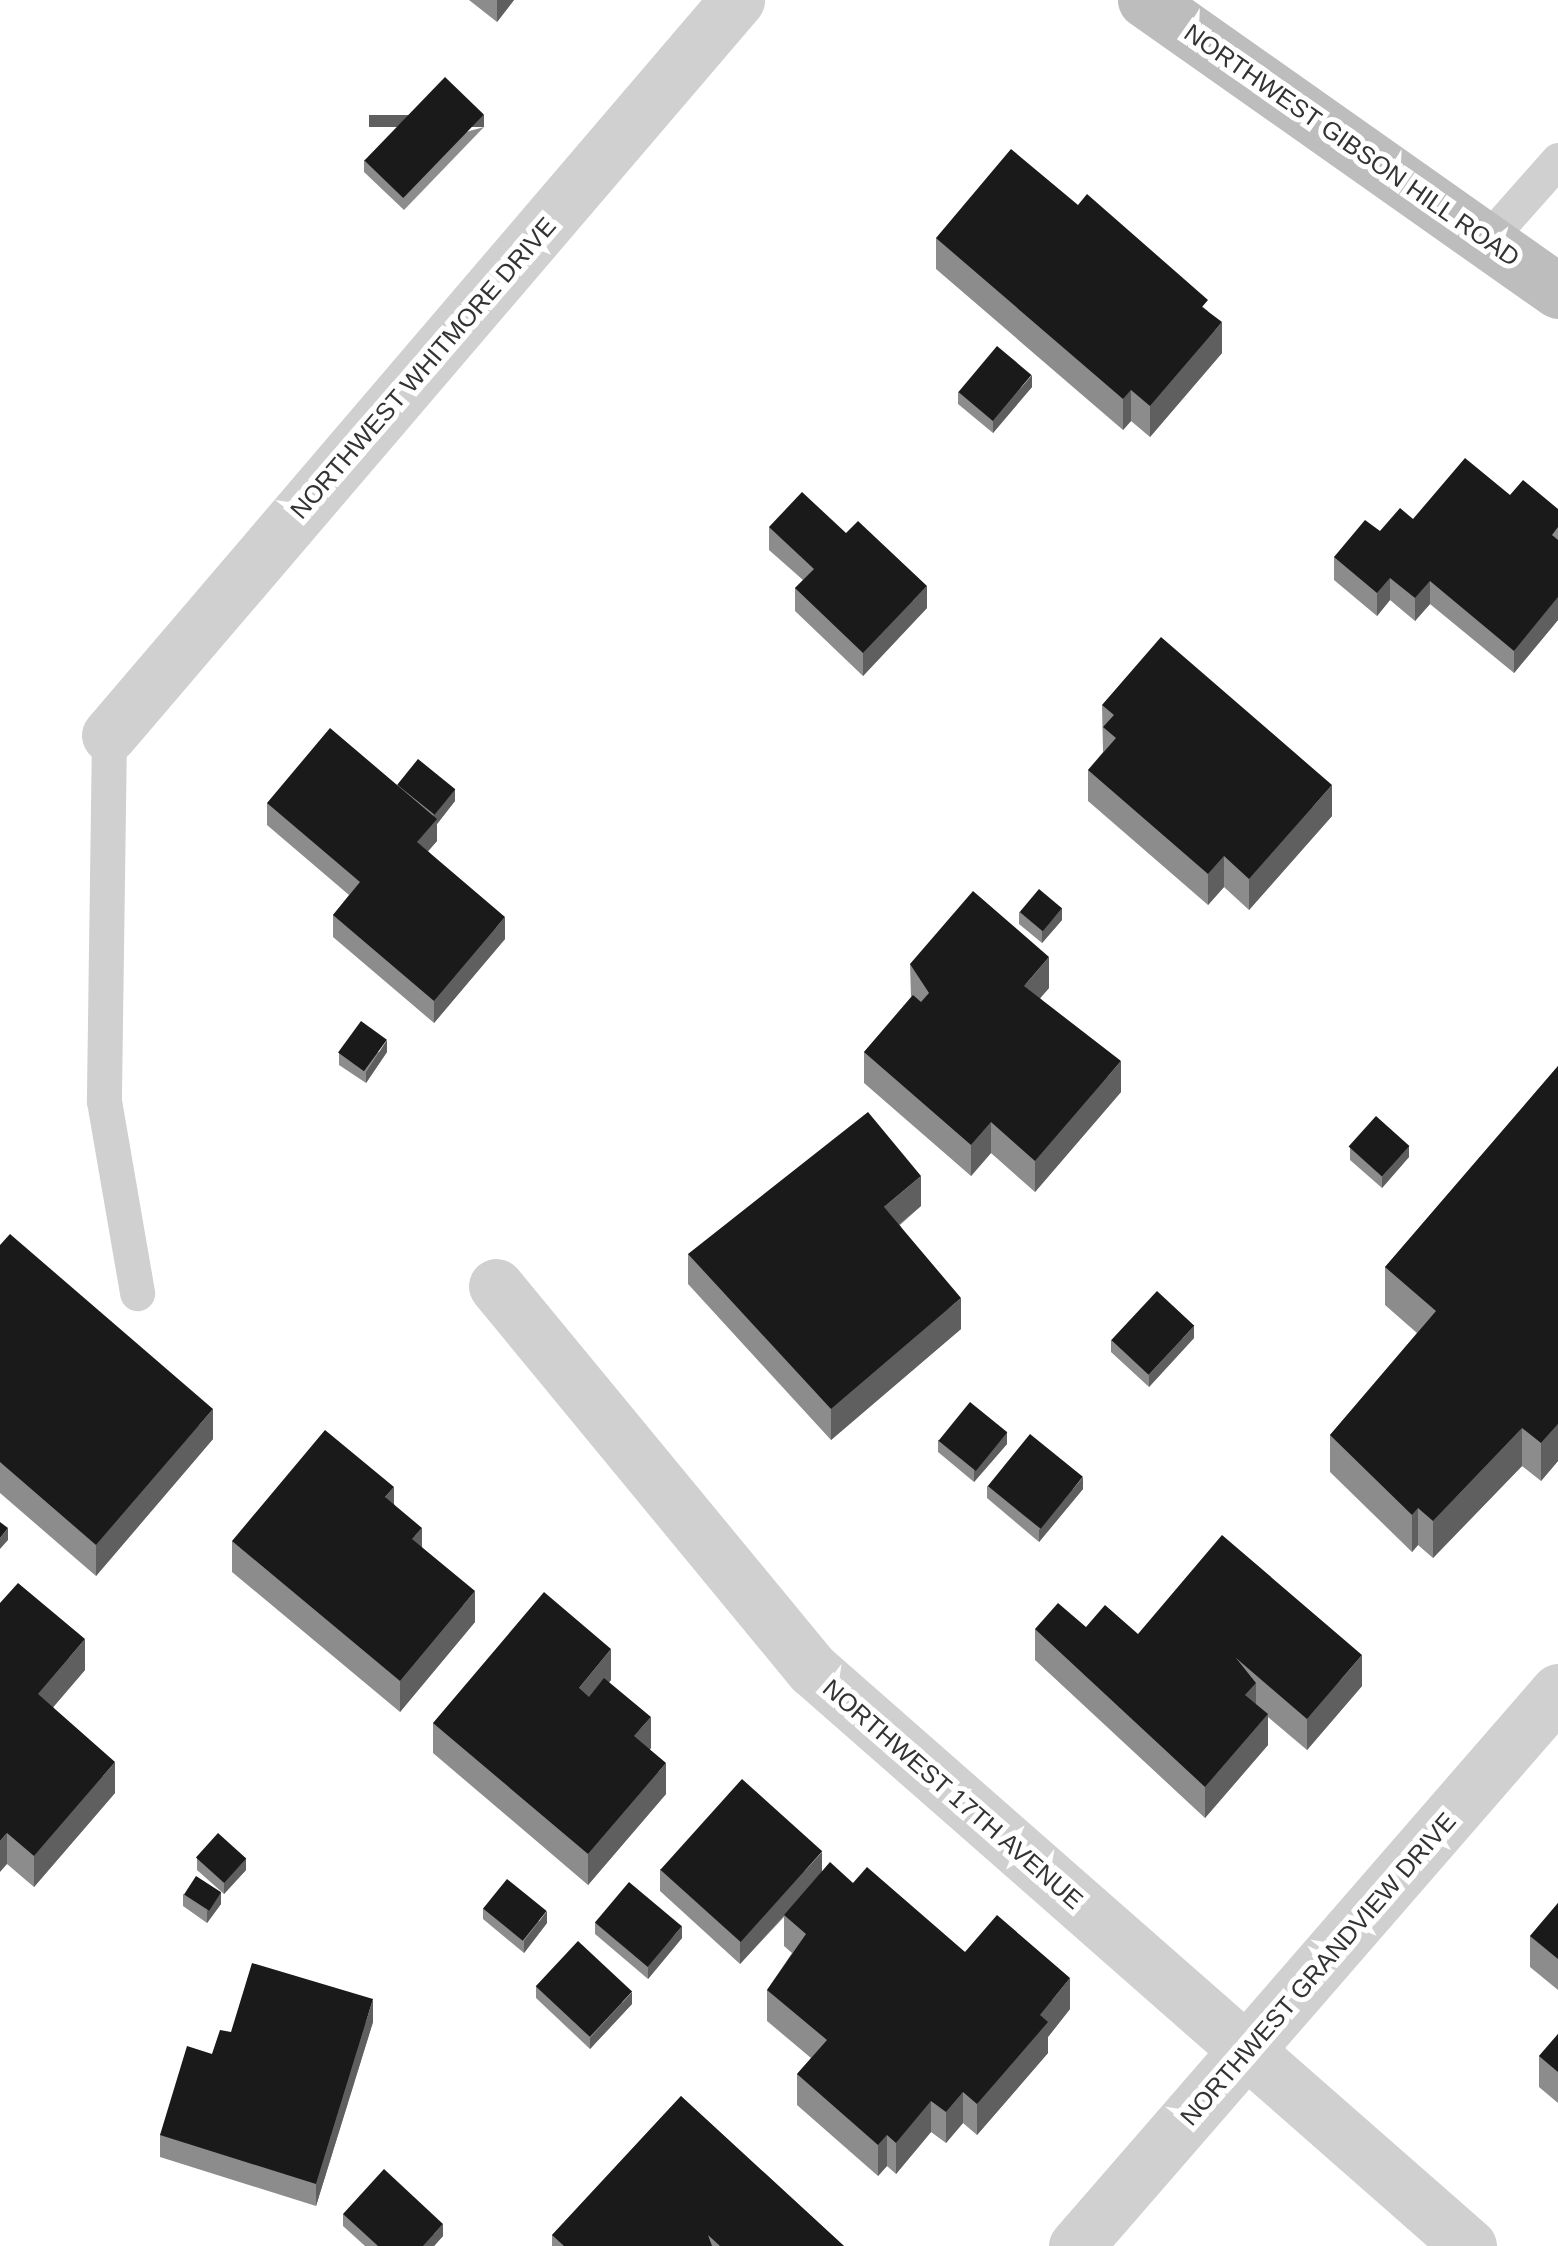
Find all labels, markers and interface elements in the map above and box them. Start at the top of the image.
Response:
street label: NORTHWEST GIBSON HILL ROAD [1178,17,1526,273]
street label: NORTHWEST WHITMORE DRIVE [284,211,562,525]
street label: NORTHWEST 17TH AVENUE [816,1672,1090,1916]
street label: NORTHWEST GRANDVIEW DRIVE [1174,1806,1462,2132]

